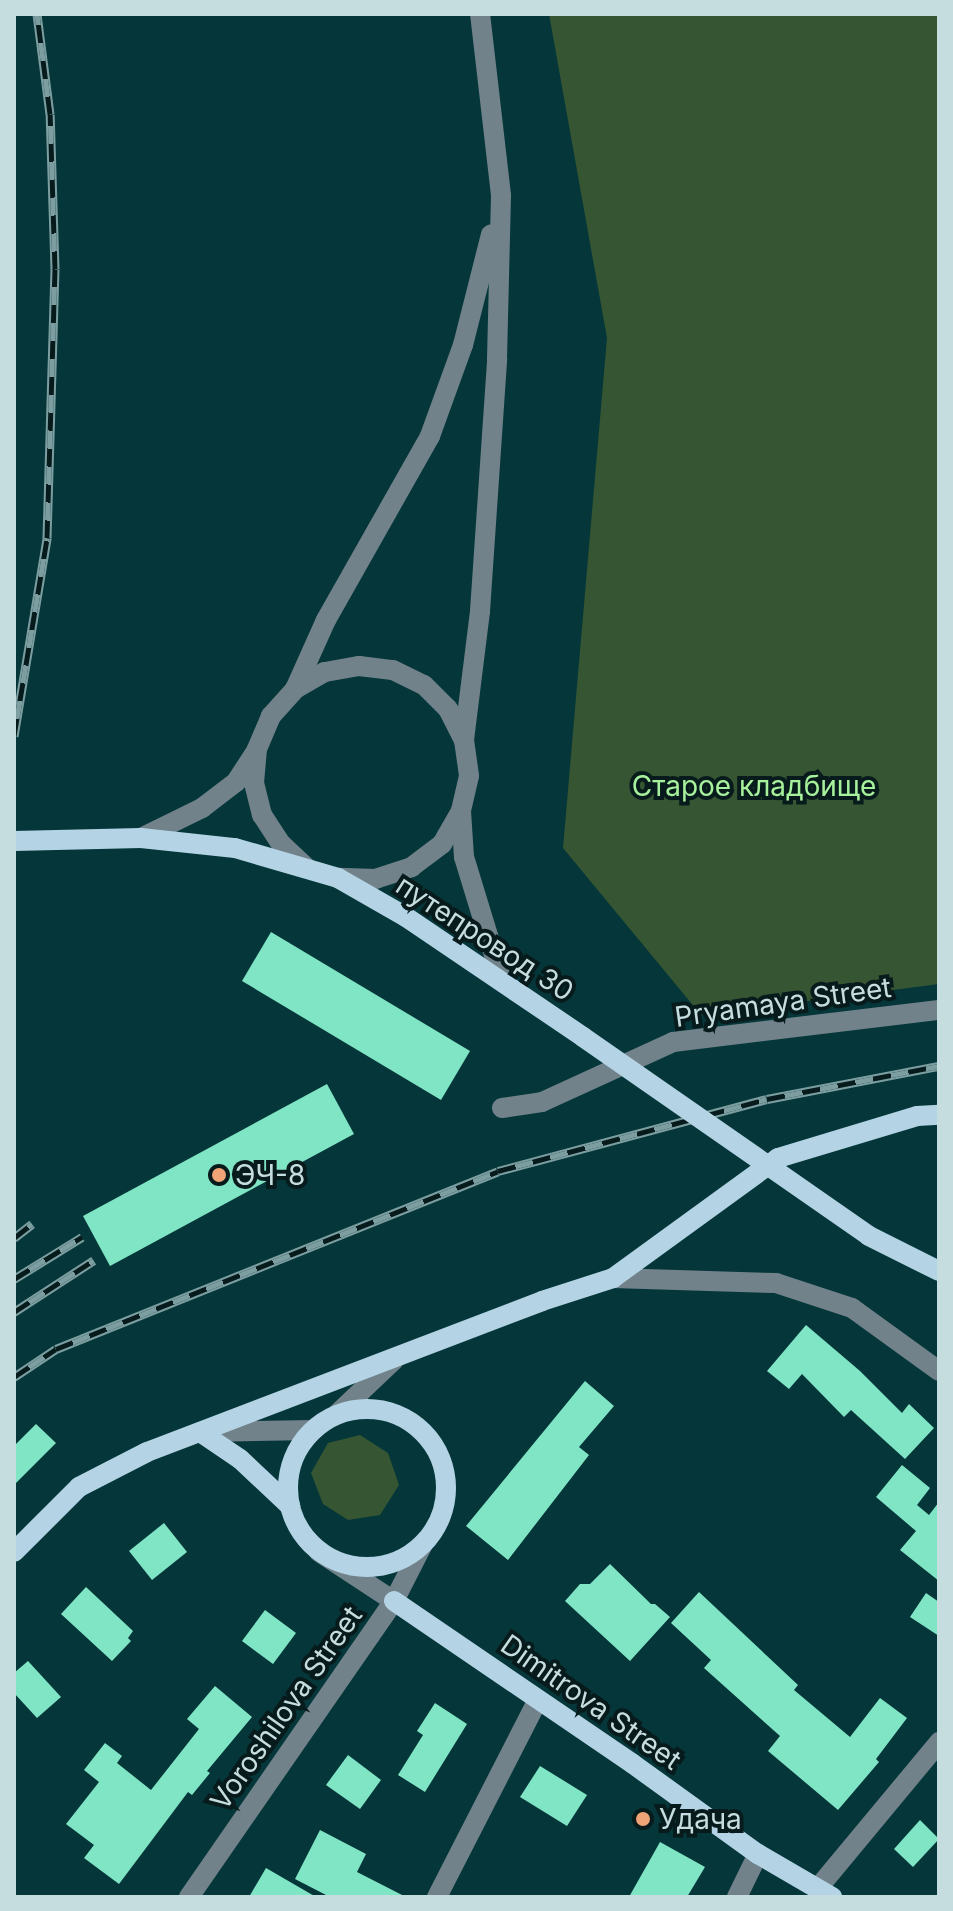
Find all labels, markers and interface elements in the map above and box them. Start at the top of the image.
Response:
park label: Старое кладбище [632,769,876,803]
street label: путепровод 30 [390,868,580,1008]
street label: Pryamaya Street [673,970,893,1034]
place label: ЭЧ-8 [235,1158,305,1192]
marker: ЭЧ-8 [210,1166,228,1184]
street label: Voroshilova Street [203,1600,369,1816]
street label: Dimitrova Street [495,1627,687,1777]
place label: Удача [659,1802,742,1836]
marker: Удача [634,1810,652,1828]

